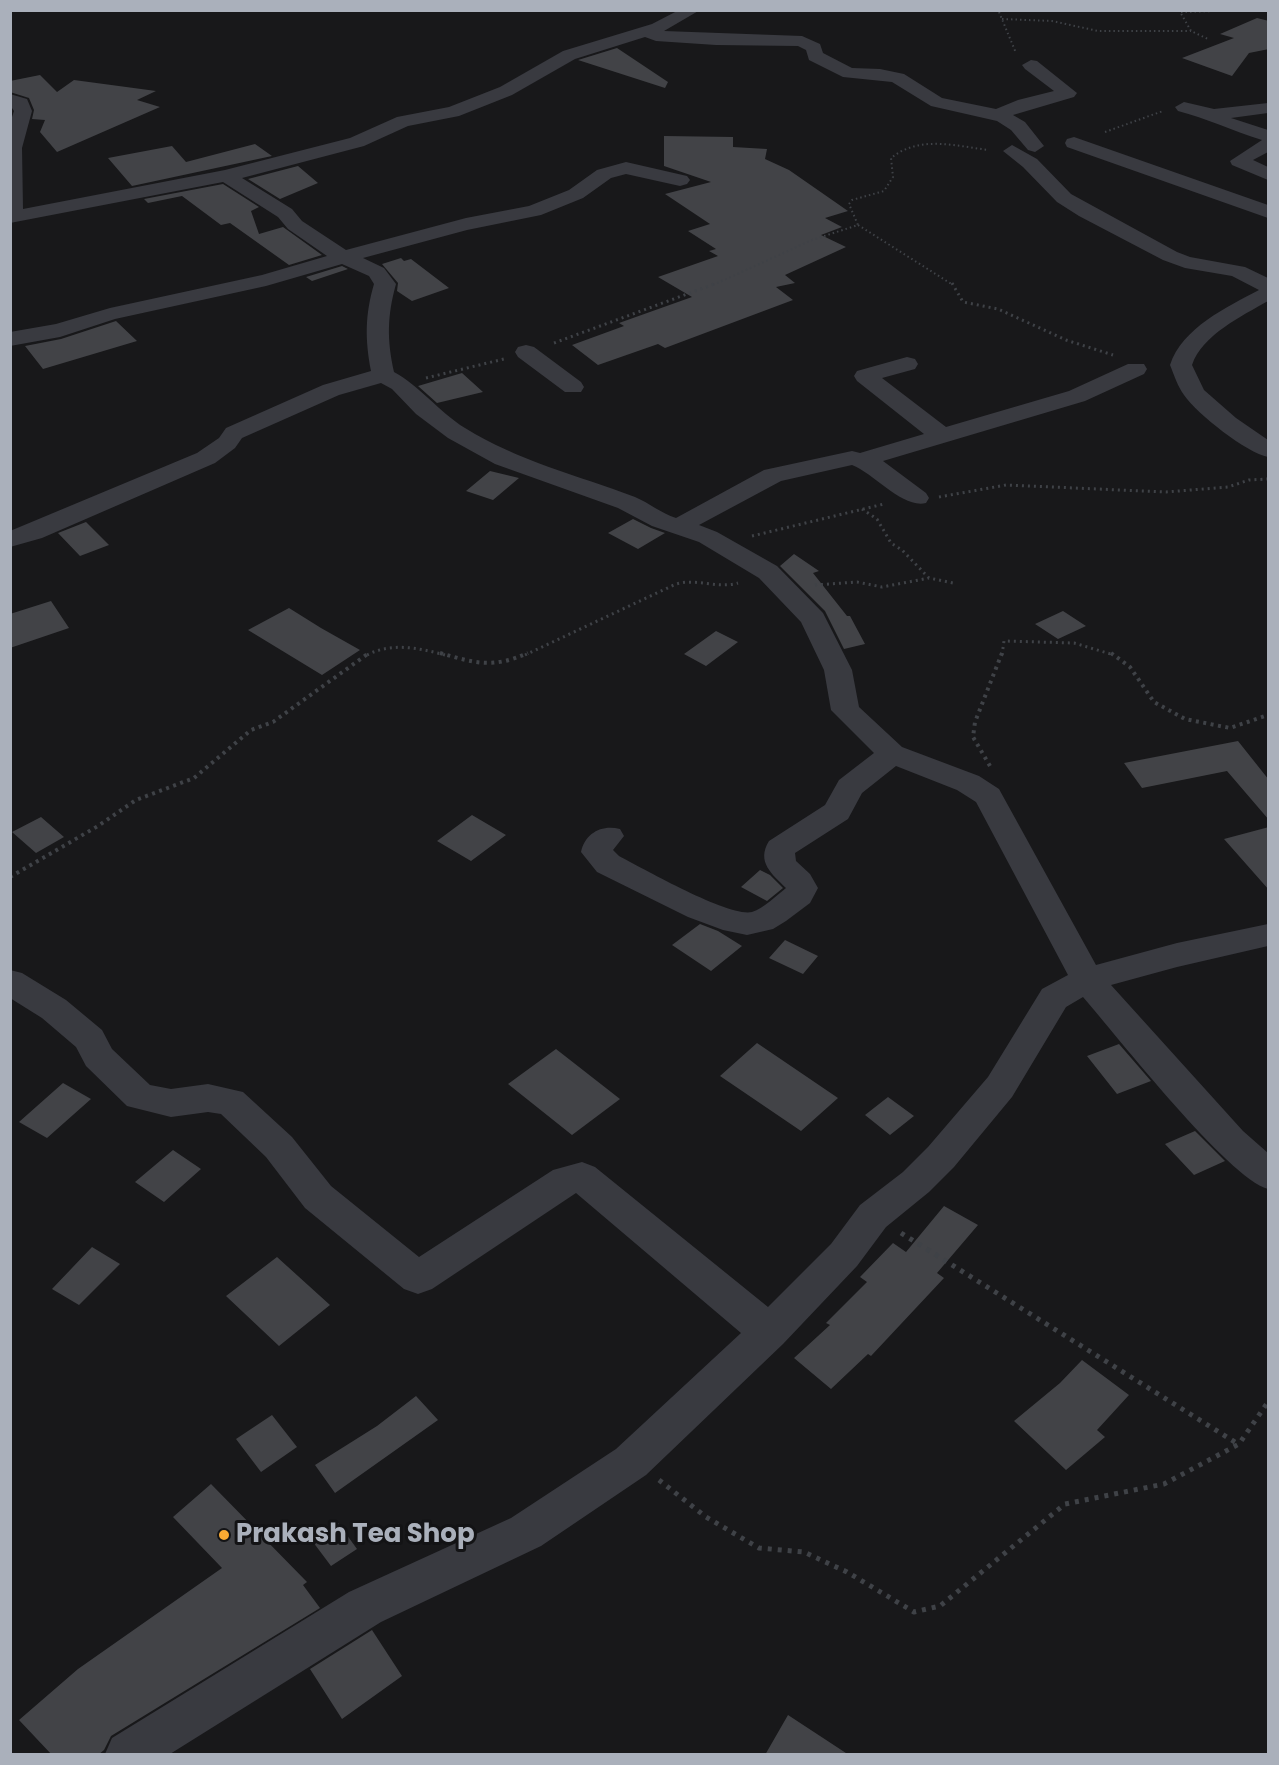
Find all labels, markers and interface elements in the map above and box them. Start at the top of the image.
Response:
place label: Prakash Tea Shop [236,1519,475,1551]
marker: Prakash Tea Shop [217,1528,231,1542]

